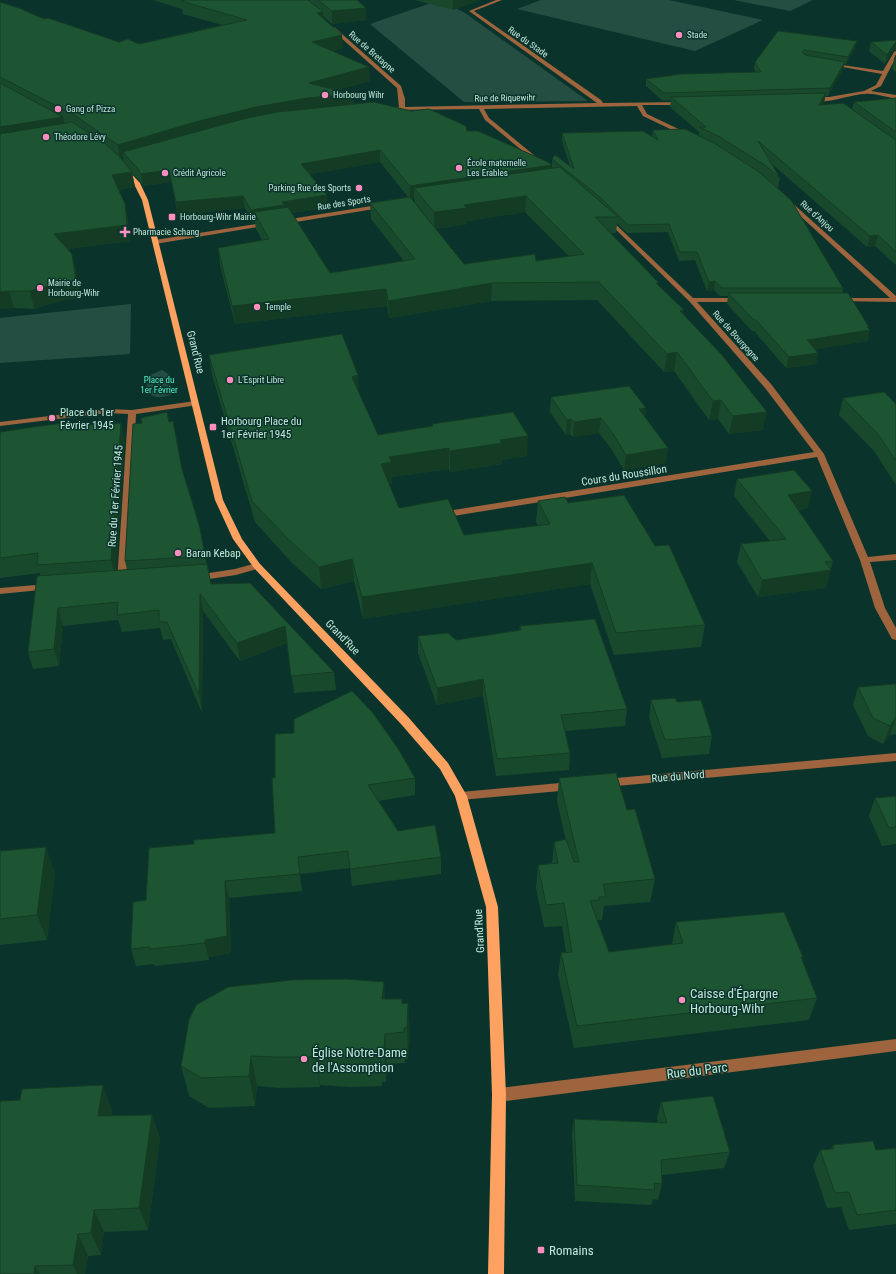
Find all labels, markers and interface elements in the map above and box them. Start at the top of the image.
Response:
street label: Rue du Stade [506,25,550,59]
street label: Rue de Bretagne [347,29,397,75]
marker: Stade [674,30,684,40]
place label: Stade [687,30,707,40]
marker: Horbourg Wihr [320,90,330,100]
place label: Horbourg Wihr [333,90,385,100]
street label: Rue de Riquewihr [474,92,536,104]
marker: Gang of Pizza [53,104,63,114]
place label: Gang of Pizza [66,104,115,114]
marker: Théodore Lévy [41,132,51,142]
place label: Théodore Lévy [54,132,106,142]
place label: École maternelle Les Erables [467,157,526,178]
marker: École maternelle Les Erables [454,163,464,173]
marker: Crédit Agricole [160,168,170,178]
place label: Crédit Agricole [173,168,226,178]
place label: Parking Rue des Sports [268,183,351,193]
marker: Parking Rue des Sports [354,183,364,193]
street label: Rue des Sports [317,194,371,212]
street label: Rue d'Anjou [798,198,836,234]
marker: Horbourg-Wihr Mairie [167,212,177,222]
place label: Horbourg-Wihr Mairie [180,212,256,222]
marker: Pharmacie Schang [120,227,130,237]
place label: Pharmacie Schang [133,227,199,237]
place label: Mairie de Horbourg-Wihr [48,278,100,298]
marker: Mairie de Horbourg-Wihr [35,283,45,293]
marker: Temple [252,302,262,312]
place label: Temple [265,302,291,312]
street label: Rue de Bourgogne [711,309,761,363]
street label: Grand'Rue [184,329,207,375]
park label: Place du 1er Février [140,375,178,395]
marker: L'Esprit Libre [225,375,235,385]
place label: L'Esprit Libre [238,375,284,385]
place label: Place du 1er Février 1945 [60,406,115,432]
marker: Place du 1er Février 1945 [47,413,57,423]
place label: Horbourg Place du 1er Février 1945 [221,415,302,441]
marker: Horbourg Place du 1er Février 1945 [208,422,218,432]
street label: Rue du 1er Février 1945 [105,445,126,547]
street label: Cours du Roussillon [580,462,668,489]
place label: Baran Kebap [186,547,241,560]
marker: Baran Kebap [173,548,183,558]
street label: Grand'Rue [323,617,363,658]
street label: Rue du Nord [651,768,705,785]
street label: Grand'Rue [472,909,487,953]
place label: Caisse d'Épargne Horbourg-Wihr [690,986,778,1016]
marker: Caisse d'Épargne Horbourg-Wihr [677,995,687,1005]
place label: Église Notre-Dame de l'Assomption [312,1045,407,1075]
marker: Église Notre-Dame de l'Assomption [299,1054,309,1064]
street label: Rue du Parc [666,1059,728,1082]
place label: Romains [549,1243,594,1258]
marker: Romains [536,1245,546,1255]

